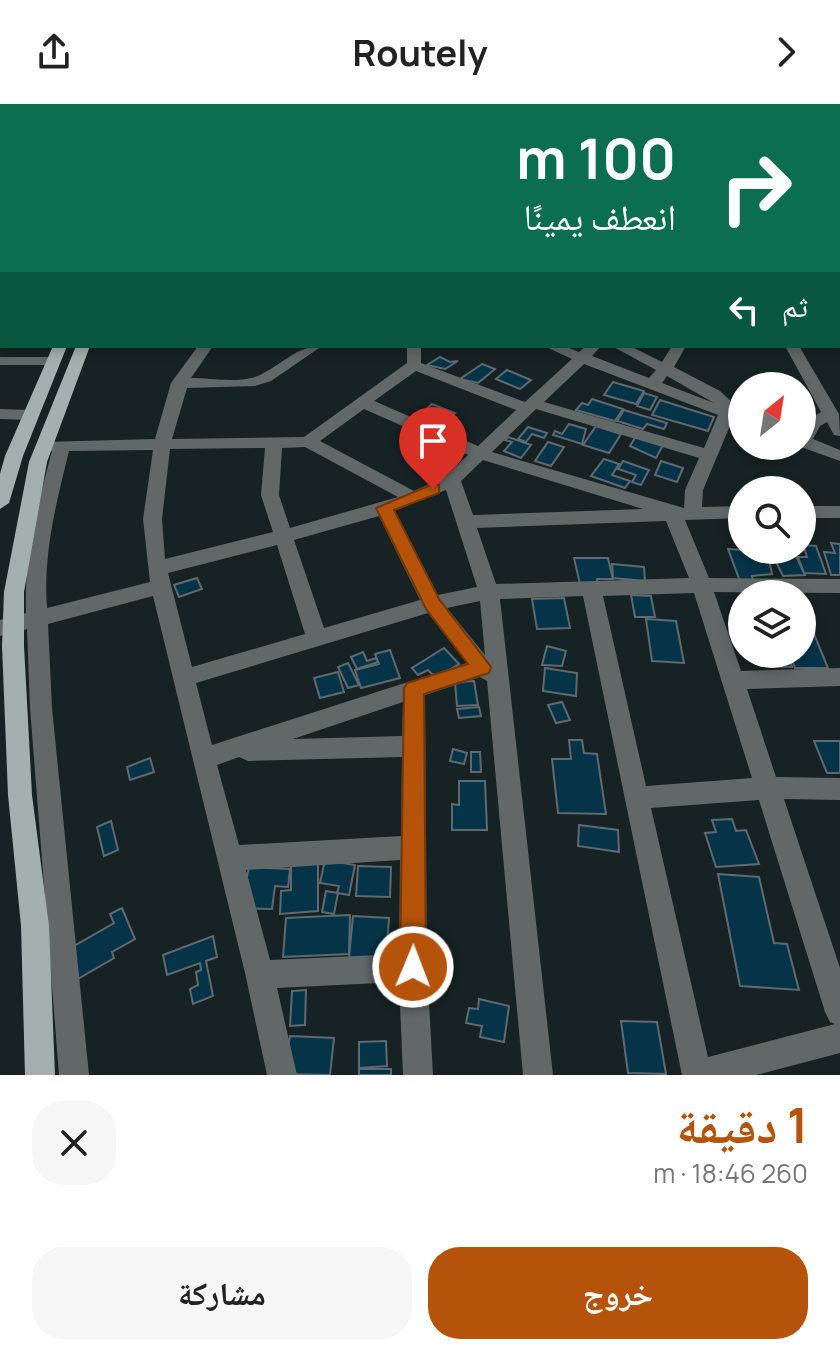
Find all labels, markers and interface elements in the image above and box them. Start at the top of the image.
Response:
text: Routely [352,28,488,77]
icon: share [32,30,76,74]
icon: forward [764,30,808,74]
text: 100 m [516,119,676,196]
icon: right [704,136,808,240]
text: انعطف يمينًا [524,192,676,241]
text: ثم [782,285,808,326]
icon: left [722,288,766,332]
north arrow [728,372,816,460]
map controls [728,372,816,668]
pin [399,407,467,489]
icon: arrive [411,419,455,463]
button: search [728,476,816,564]
button: layers [728,580,816,668]
position arrow [371,925,455,1009]
text: 1 دقيقة [677,1092,808,1157]
button: close [32,1101,116,1185]
text: 260 m · 18:46 [653,1155,808,1191]
button: مشاركة [32,1247,412,1339]
button: خروج [428,1247,808,1339]

